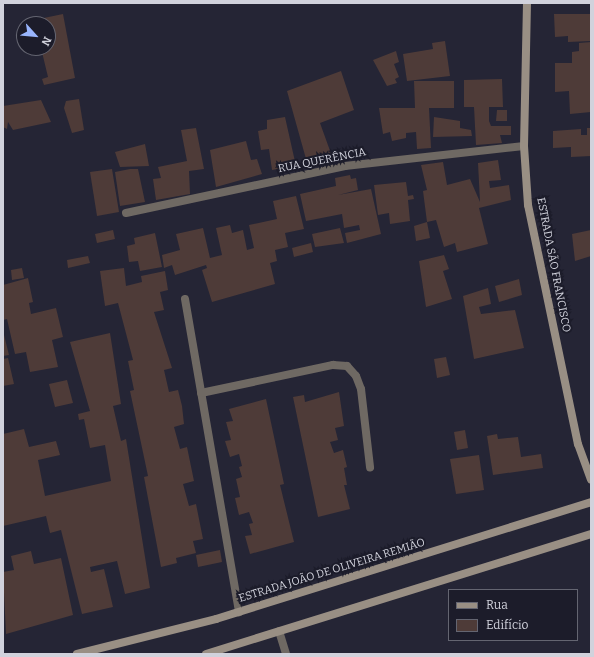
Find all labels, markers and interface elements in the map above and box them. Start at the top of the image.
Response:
north arrow [16,16,56,56]
text: N [39,34,54,48]
street label: RUA QUERÊNCIA [277,146,367,176]
street label: ESTRADA SÃO FRANCISCO [533,196,573,334]
street label: ESTRADA JOÃO DE OLIVEIRA REMIÃO [237,536,427,606]
legend [448,589,578,641]
text: Rua [486,598,508,612]
text: Edifício [486,618,528,632]

